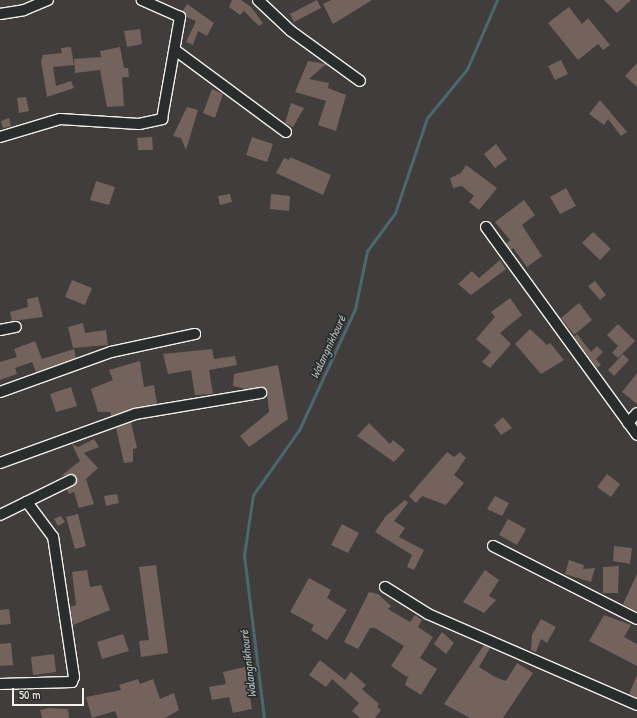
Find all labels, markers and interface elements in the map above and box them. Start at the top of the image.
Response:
water label: Walangnikhouré [307,313,349,381]
water label: Walangnikhouré [237,629,259,699]
scale bar [14,680,86,706]
text: 50 m [19,686,40,703]

